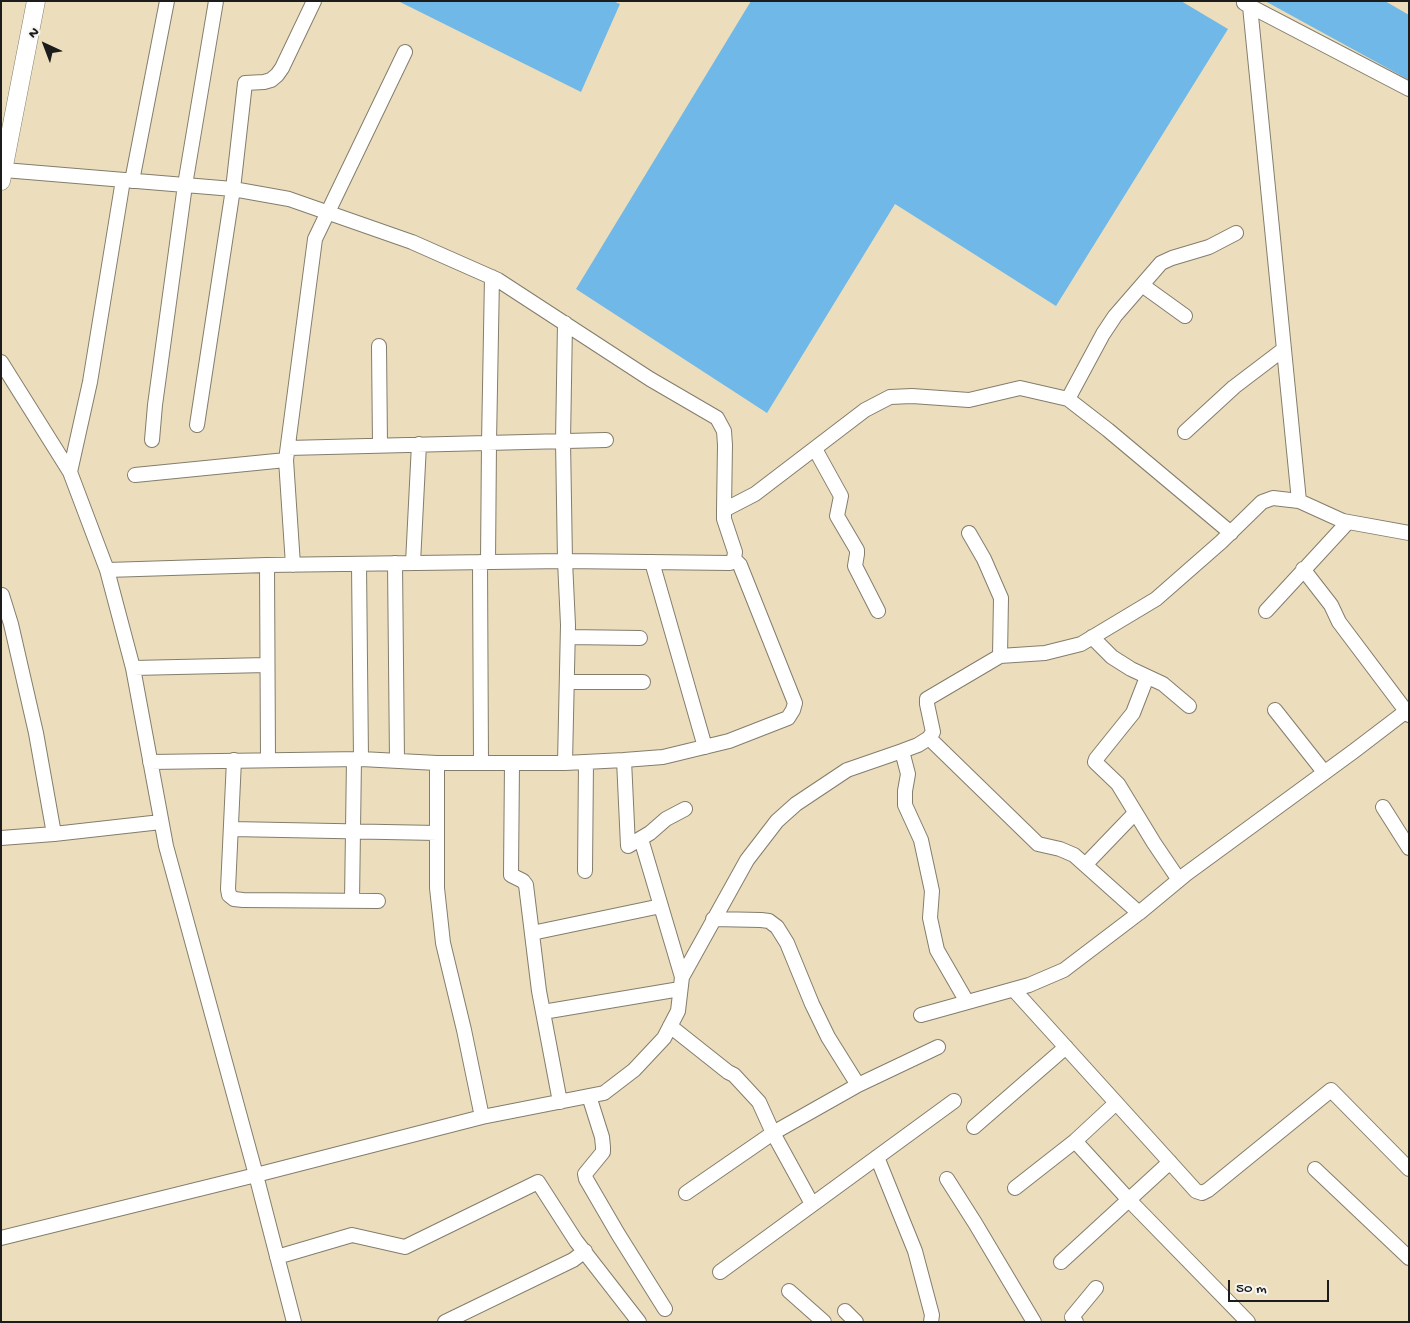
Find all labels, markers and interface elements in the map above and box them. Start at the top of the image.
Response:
north arrow [20,20,70,70]
text: N [25,24,44,43]
scale bar [1230,1270,1331,1302]
text: 50 m [1236,1280,1267,1298]

